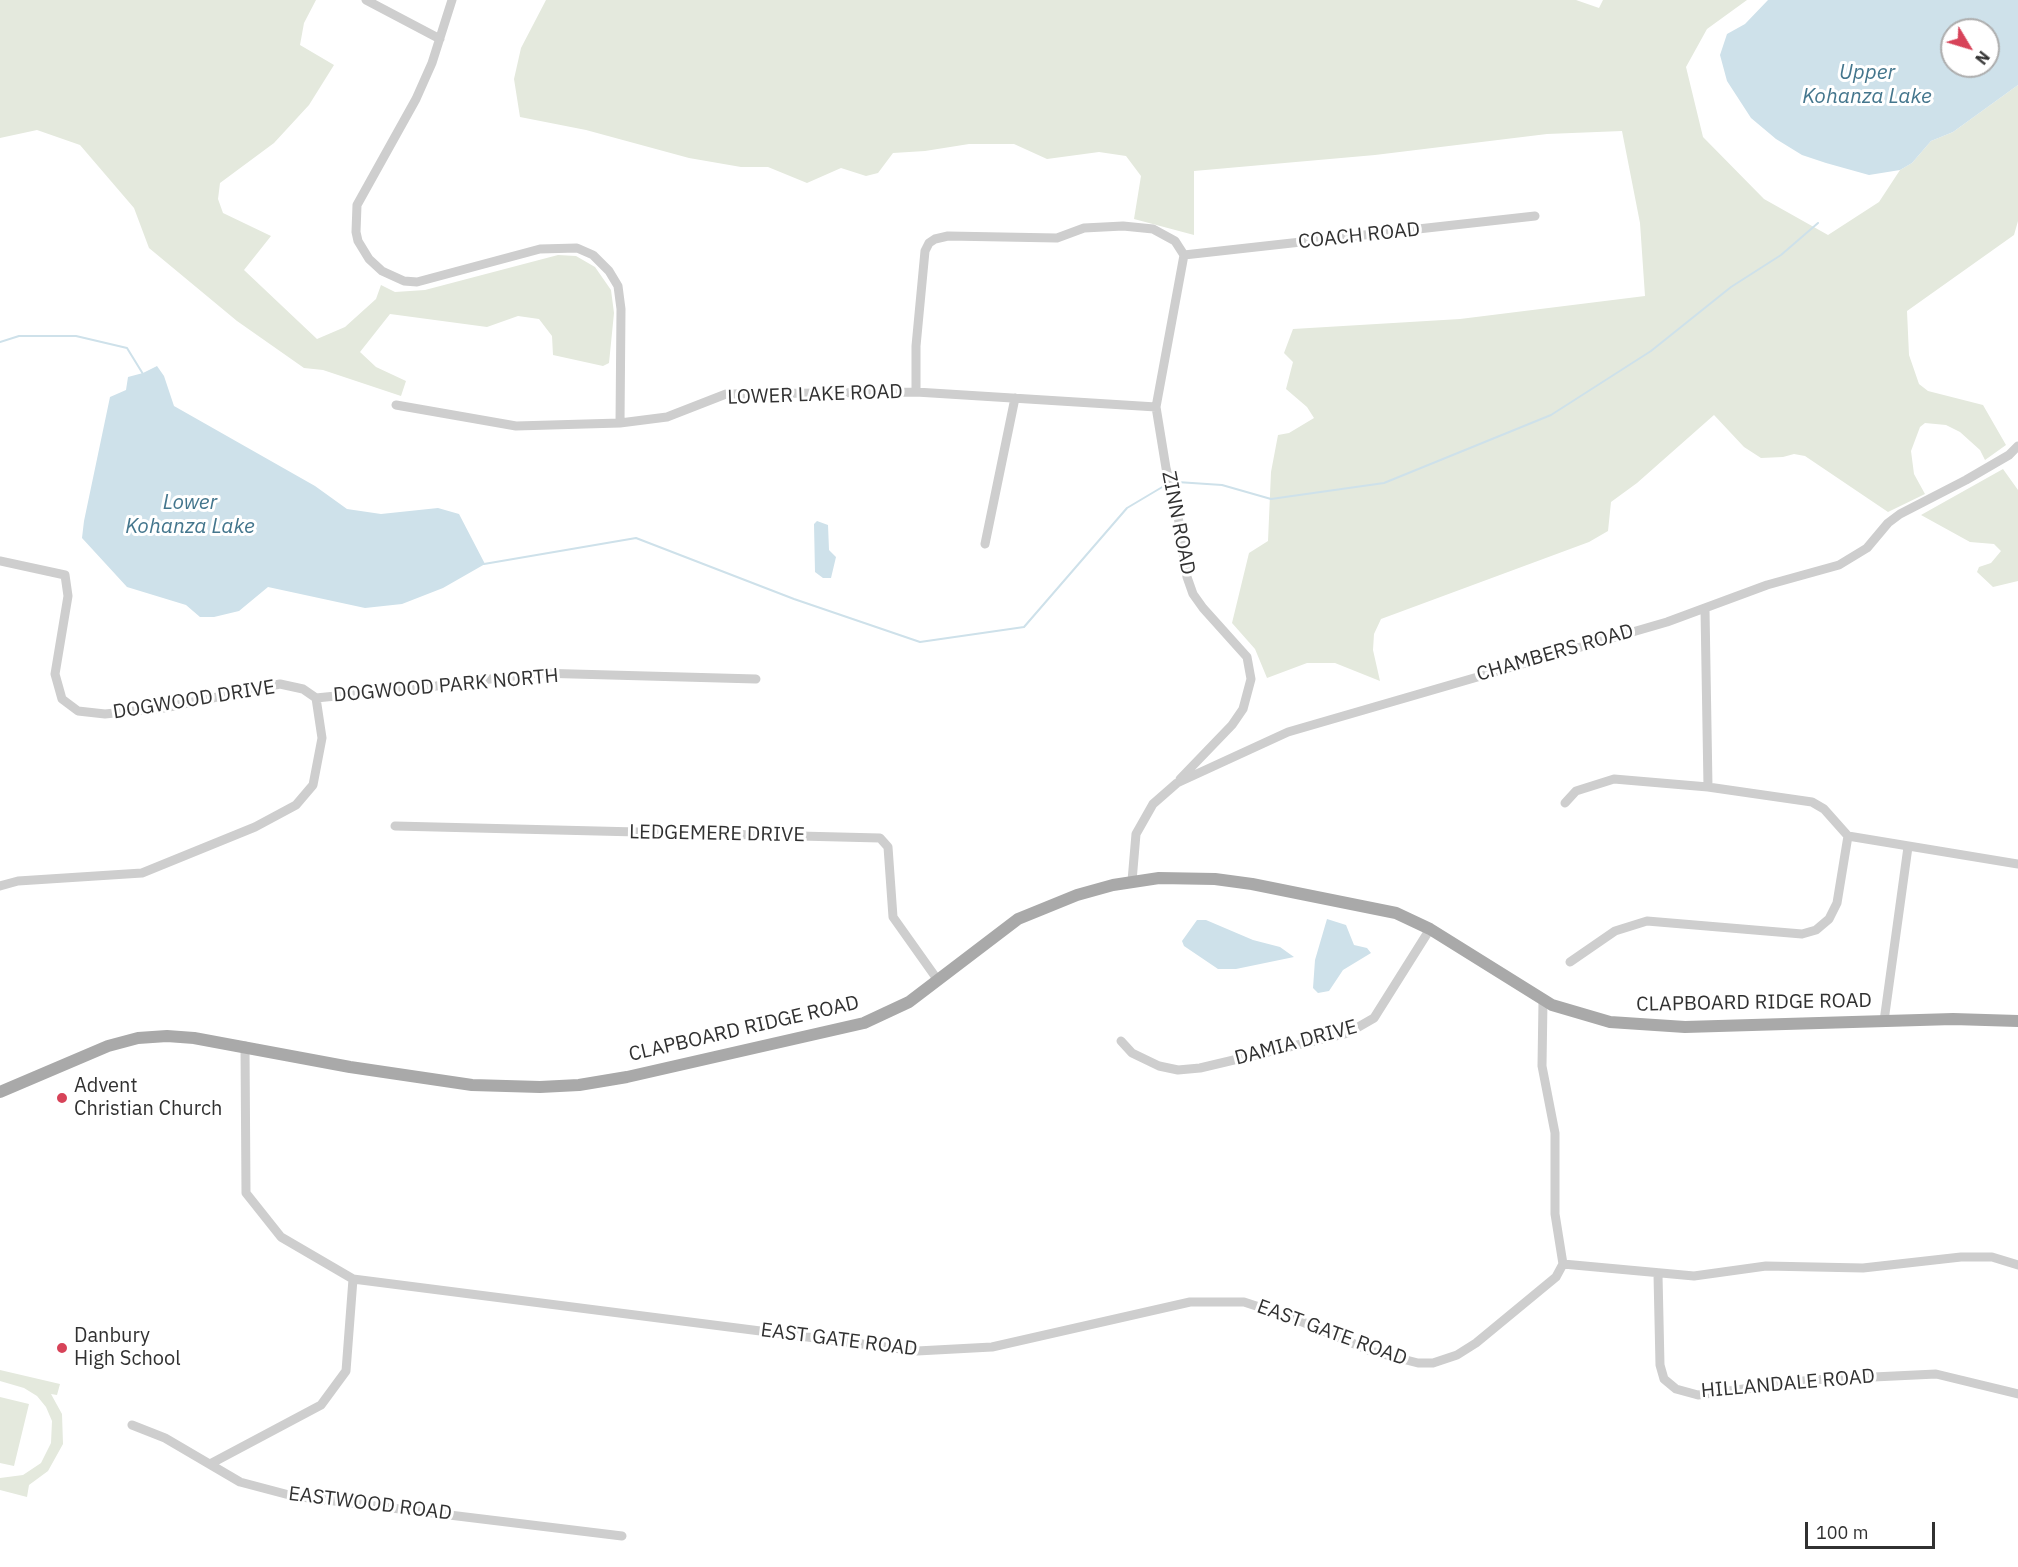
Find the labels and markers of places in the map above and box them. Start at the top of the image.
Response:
place label: Advent Christian Church [74,1074,222,1121]
marker: Advent Christian Church [55,1091,69,1105]
place label: Danbury High School [74,1324,181,1371]
marker: Danbury High School [55,1341,69,1355]

